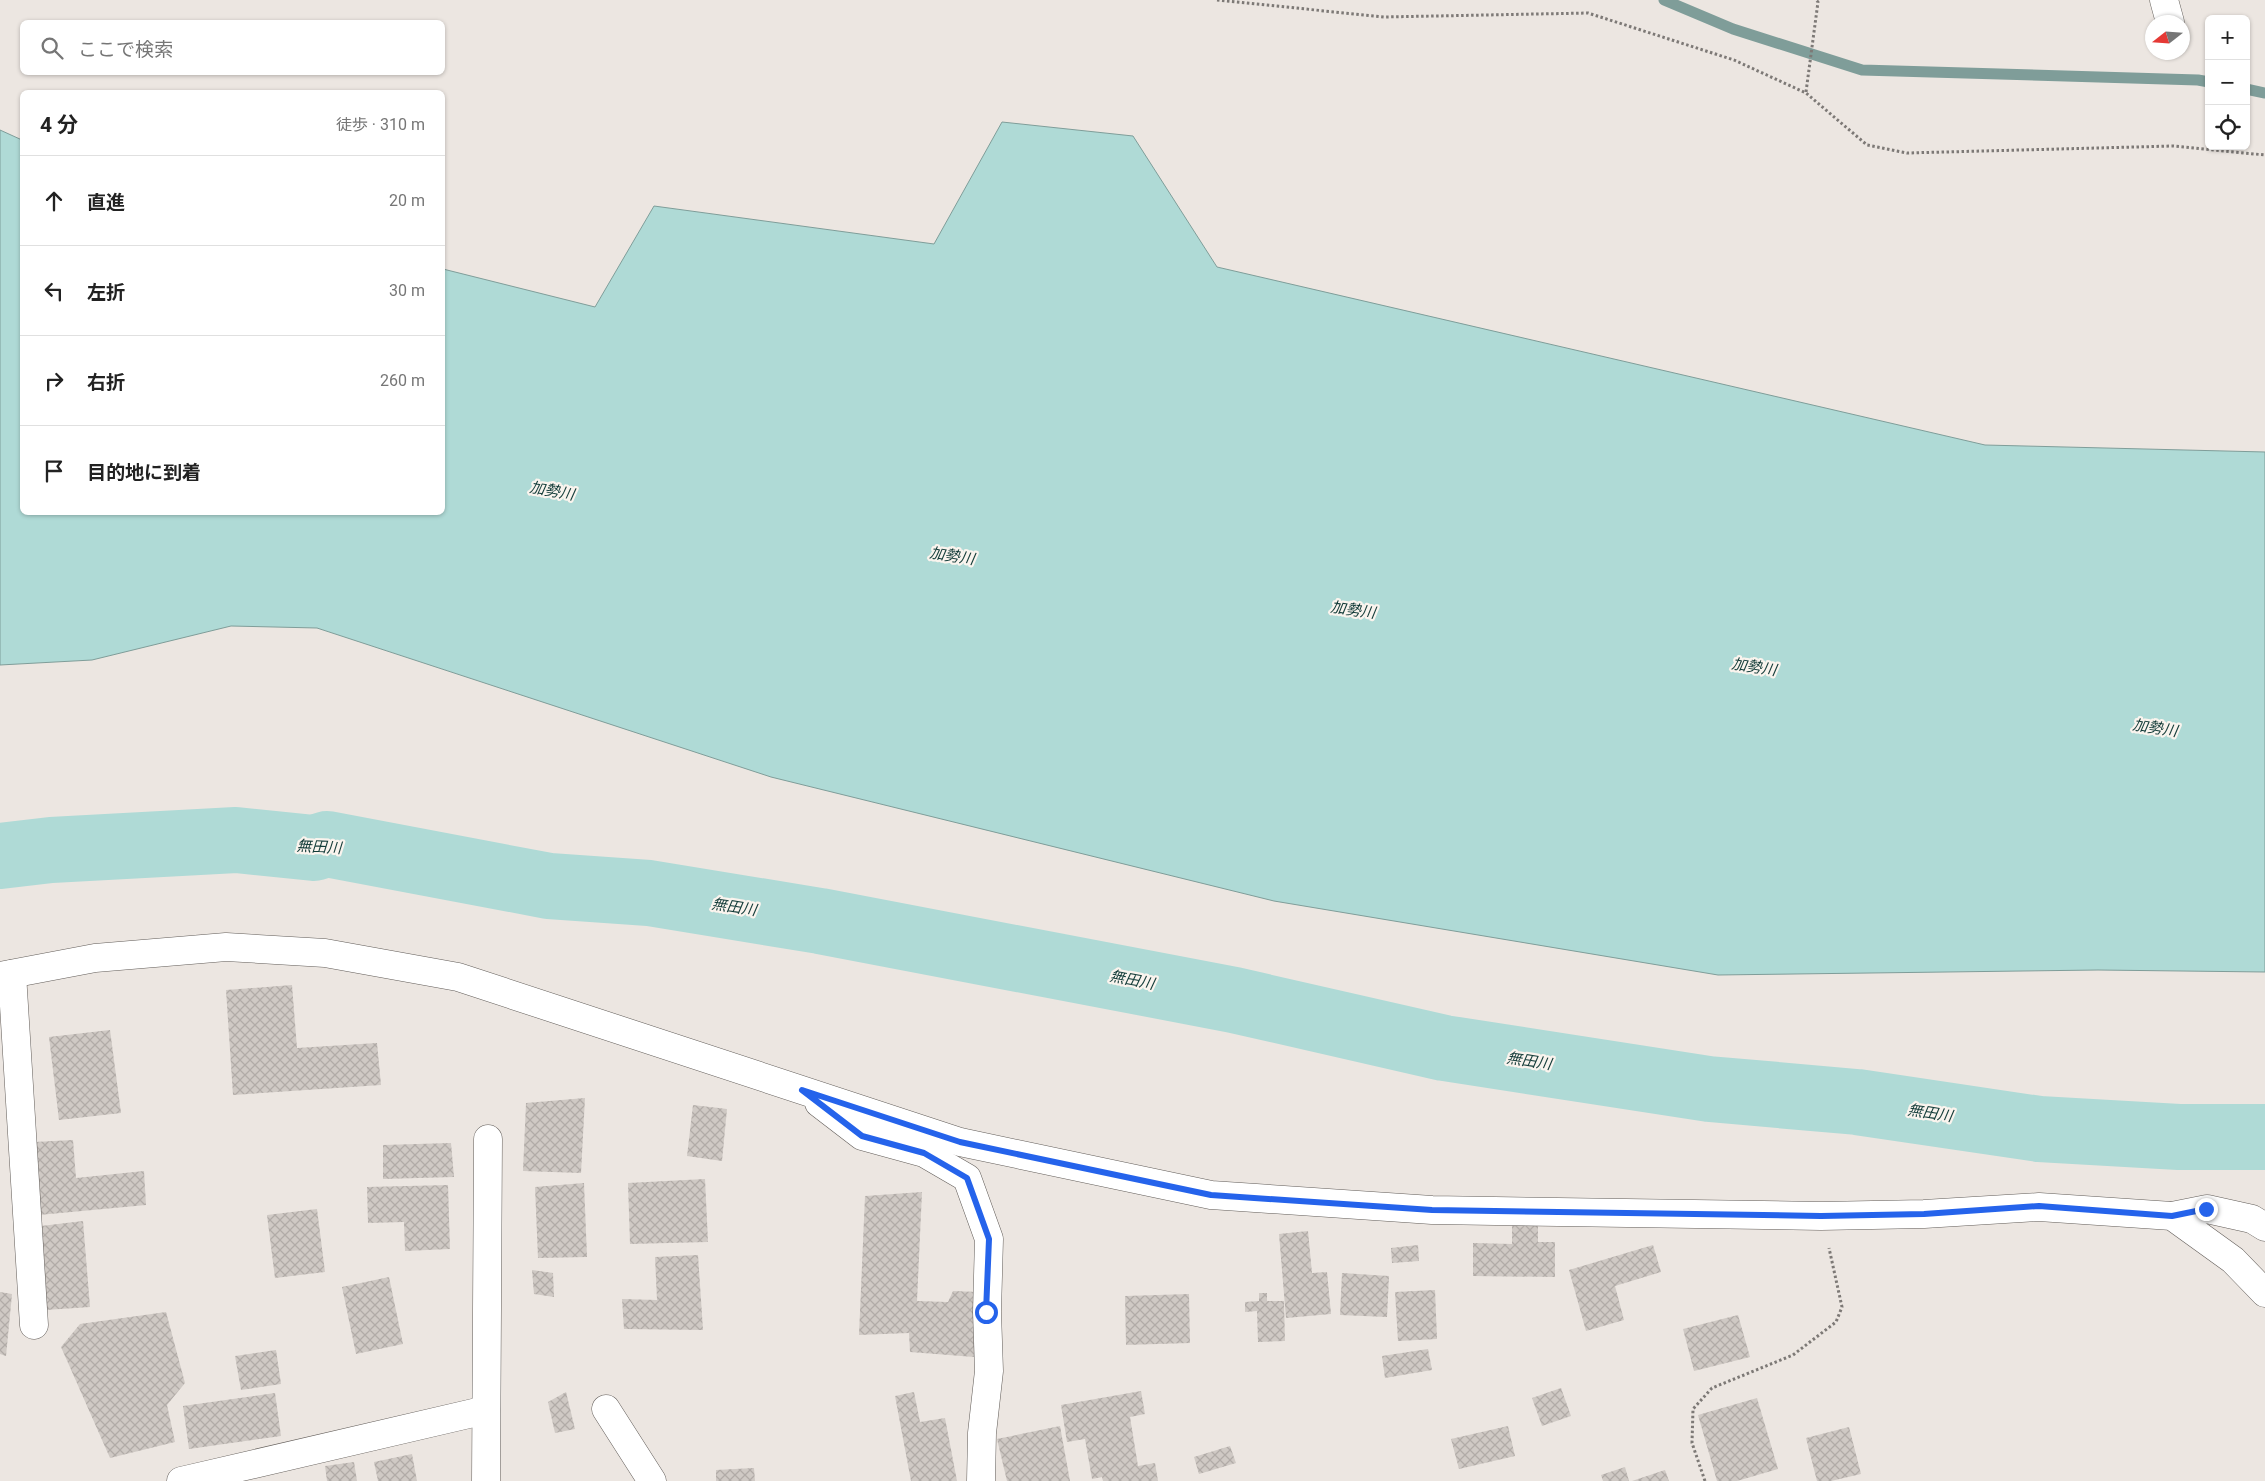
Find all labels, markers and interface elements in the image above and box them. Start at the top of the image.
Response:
north arrow [2145,15,2190,60]
map controls [2205,15,2250,150]
button: + [2205,15,2250,60]
search box [20,20,445,75]
icon: search [38,34,66,62]
text: ここで検索 [78,38,173,61]
button: − [2205,60,2250,105]
button: locate [2205,105,2250,150]
text: 4 分 [40,113,78,137]
text: 徒歩 · 310 m [336,115,425,134]
icon: ahead [40,187,68,215]
text: 直進 [87,191,125,214]
text: 20 m [389,191,425,210]
icon: left [40,277,68,305]
text: 左折 [87,281,125,304]
text: 30 m [389,281,425,300]
icon: right [40,367,68,395]
text: 右折 [87,371,125,394]
text: 260 m [380,371,425,390]
icon: arrive [40,457,68,485]
text: 目的地に到着 [87,461,201,484]
water label: 加勢川 [528,478,578,504]
water label: 加勢川 [928,544,978,569]
water label: 加勢川 [1329,598,1379,622]
water label: 加勢川 [1730,655,1780,680]
water label: 加勢川 [2131,716,2181,741]
water label: 無田川 [296,837,344,857]
water label: 無田川 [710,895,760,920]
water label: 無田川 [1108,967,1158,994]
water label: 無田川 [1505,1049,1555,1074]
water label: 無田川 [1906,1101,1956,1126]
route end [2195,1198,2218,1221]
route start [975,1301,998,1324]

